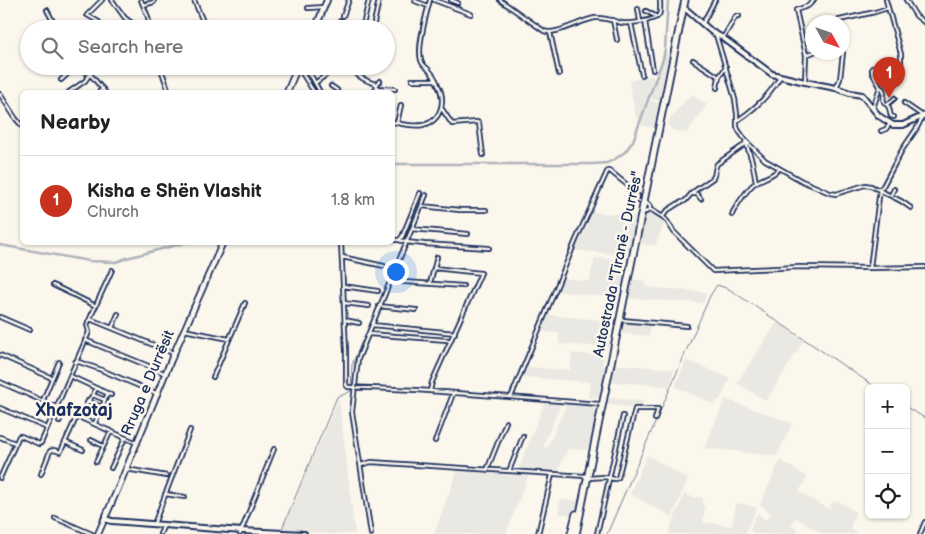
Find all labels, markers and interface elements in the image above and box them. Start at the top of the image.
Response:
north arrow [805,15,850,60]
search box [20,20,395,75]
icon: search [38,34,66,62]
text: Search here [78,36,183,59]
pin: 1 [873,57,905,98]
text: Nearby [40,110,110,135]
street label: Autostrada "Tiranë - Durrës" [589,169,647,359]
text: Kisha e Shën Vlashit [87,180,262,203]
text: 1 [53,191,59,210]
text: 1.8 km [331,191,375,210]
text: Church [87,203,139,222]
your location [383,259,409,285]
street label: Rruga e Durrësit [117,327,179,439]
map controls [865,384,910,519]
button: + [865,384,910,429]
district label: Xhafzotaj [35,400,113,421]
button: − [865,429,910,474]
button: locate [865,474,910,519]

